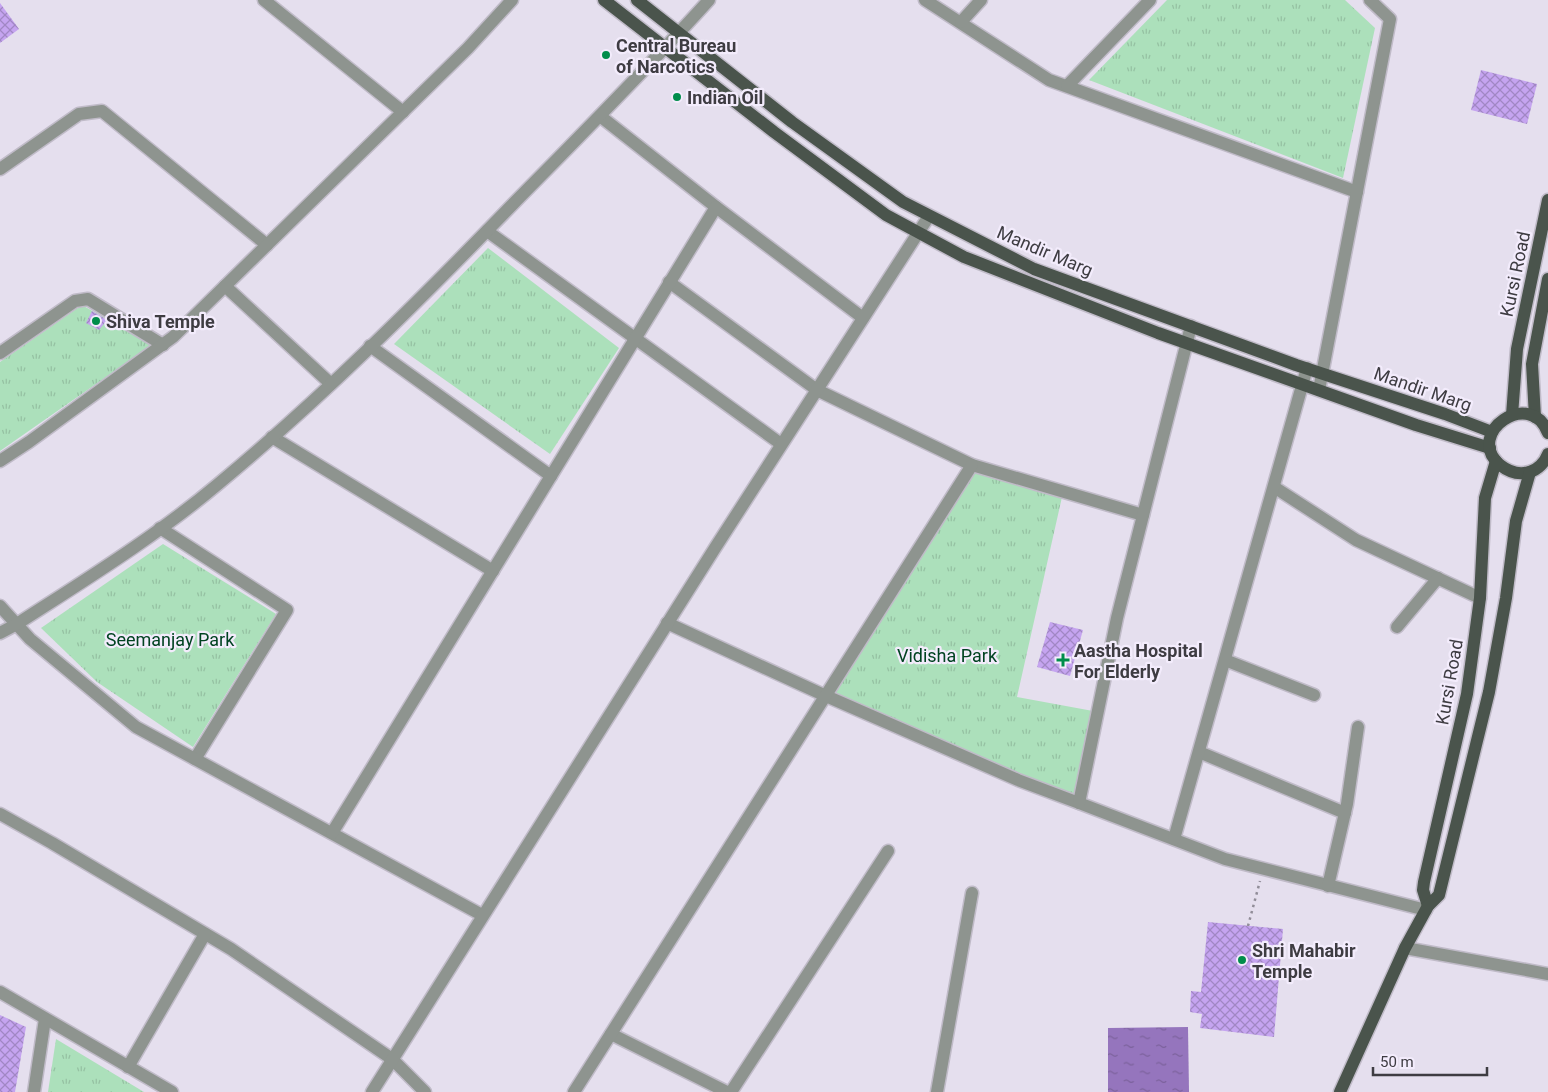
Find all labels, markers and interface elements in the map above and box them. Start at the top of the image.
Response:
place label: Central Bureau of Narcotics [616,35,736,77]
marker: Central Bureau of Narcotics [600,49,612,61]
place label: Indian Oil [687,87,763,108]
marker: Indian Oil [671,91,683,103]
street label: Mandir Marg [994,221,1096,281]
street label: Kursi Road [1496,229,1534,319]
place label: Shiva Temple [106,311,215,332]
marker: Shiva Temple [90,315,102,327]
street label: Mandir Marg [1371,362,1475,416]
park label: Seemanjay Park [106,629,235,650]
street label: Kursi Road [1431,638,1467,726]
place label: Aastha Hospital For Elderly [1074,640,1203,682]
park label: Vidisha Park [897,645,998,666]
marker: Aastha Hospital For Elderly [1056,653,1070,667]
place label: Shri Mahabir Temple [1252,940,1356,982]
marker: Shri Mahabir Temple [1236,954,1248,966]
scale bar [1373,1044,1487,1076]
text: 50 m [1380,1053,1414,1071]

